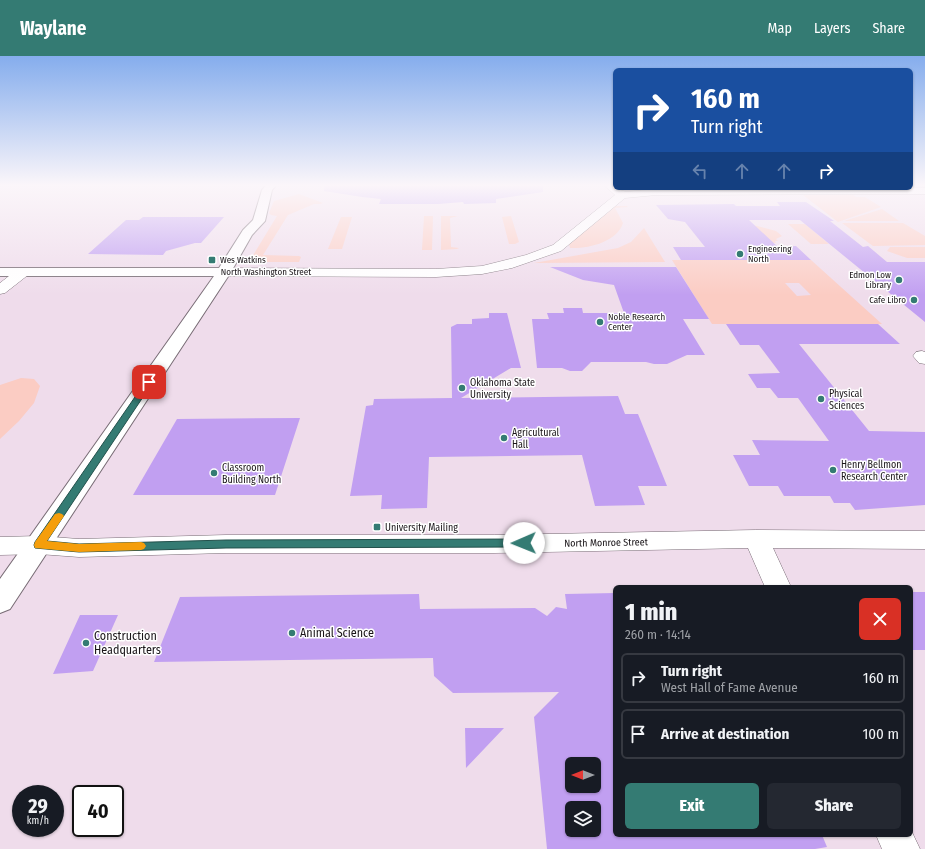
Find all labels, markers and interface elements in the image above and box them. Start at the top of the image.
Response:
text: Waylane [20,17,86,40]
text: Map [768,20,792,37]
text: Layers [814,20,850,37]
text: Share [872,20,905,37]
text: 160 m [691,82,760,115]
icon: right [625,84,677,136]
text: Turn right [691,116,763,138]
icon: left [689,160,711,182]
icon: ahead [731,160,753,182]
icon: ahead [773,160,795,182]
icon: right [815,160,837,182]
place label: Engineering North [748,244,792,264]
marker: Engineering North [735,249,745,259]
marker: Wes Watkins [207,255,217,265]
place label: Wes Watkins [220,255,266,265]
street label: North Washington Street [221,267,311,277]
place label: Edmon Low Library [849,270,891,290]
marker: Edmon Low Library [894,275,904,285]
place label: Cafe Libro [869,295,906,305]
marker: Cafe Libro [909,295,919,305]
place label: Noble Research Center [608,312,665,332]
marker: Noble Research Center [595,317,605,327]
pin [132,365,166,399]
icon: arrive [138,371,160,393]
place label: Oklahoma State University [470,377,535,401]
marker: Oklahoma State University [457,383,467,393]
place label: Physical Sciences [829,388,864,412]
marker: Physical Sciences [816,394,826,404]
place label: Agricultural Hall [512,427,560,451]
marker: Agricultural Hall [499,433,509,443]
place label: Henry Bellmon Research Center [841,459,908,483]
place label: Classroom Building North [222,462,281,486]
marker: Henry Bellmon Research Center [828,465,838,475]
marker: Classroom Building North [209,468,219,478]
marker: University Mailing [372,522,382,532]
place label: University Mailing [385,522,458,534]
position arrow [503,522,545,564]
street label: North Monroe Street [564,536,649,550]
text: 1 min [625,598,677,626]
button: close [859,598,901,640]
place label: Animal Science [300,626,374,640]
text: 260 m · 14:14 [625,627,691,642]
marker: Animal Science [287,628,297,638]
place label: Construction Headquarters [94,629,161,657]
marker: Construction Headquarters [81,638,91,648]
text: Turn right [661,662,722,680]
icon: right [627,667,649,689]
text: 160 m [863,669,899,687]
text: West Hall of Fame Avenue [661,680,798,695]
icon: arrive [627,723,649,745]
text: Arrive at destination [661,725,789,743]
text: 100 m [862,725,899,743]
north arrow [565,757,601,793]
map controls [565,757,601,837]
button: Exit [625,783,759,829]
button: Share [767,783,901,829]
speed limit sign: 40 [72,785,124,837]
text: 29 [28,794,48,818]
button: layers [565,801,601,837]
text: km/h [27,815,49,827]

